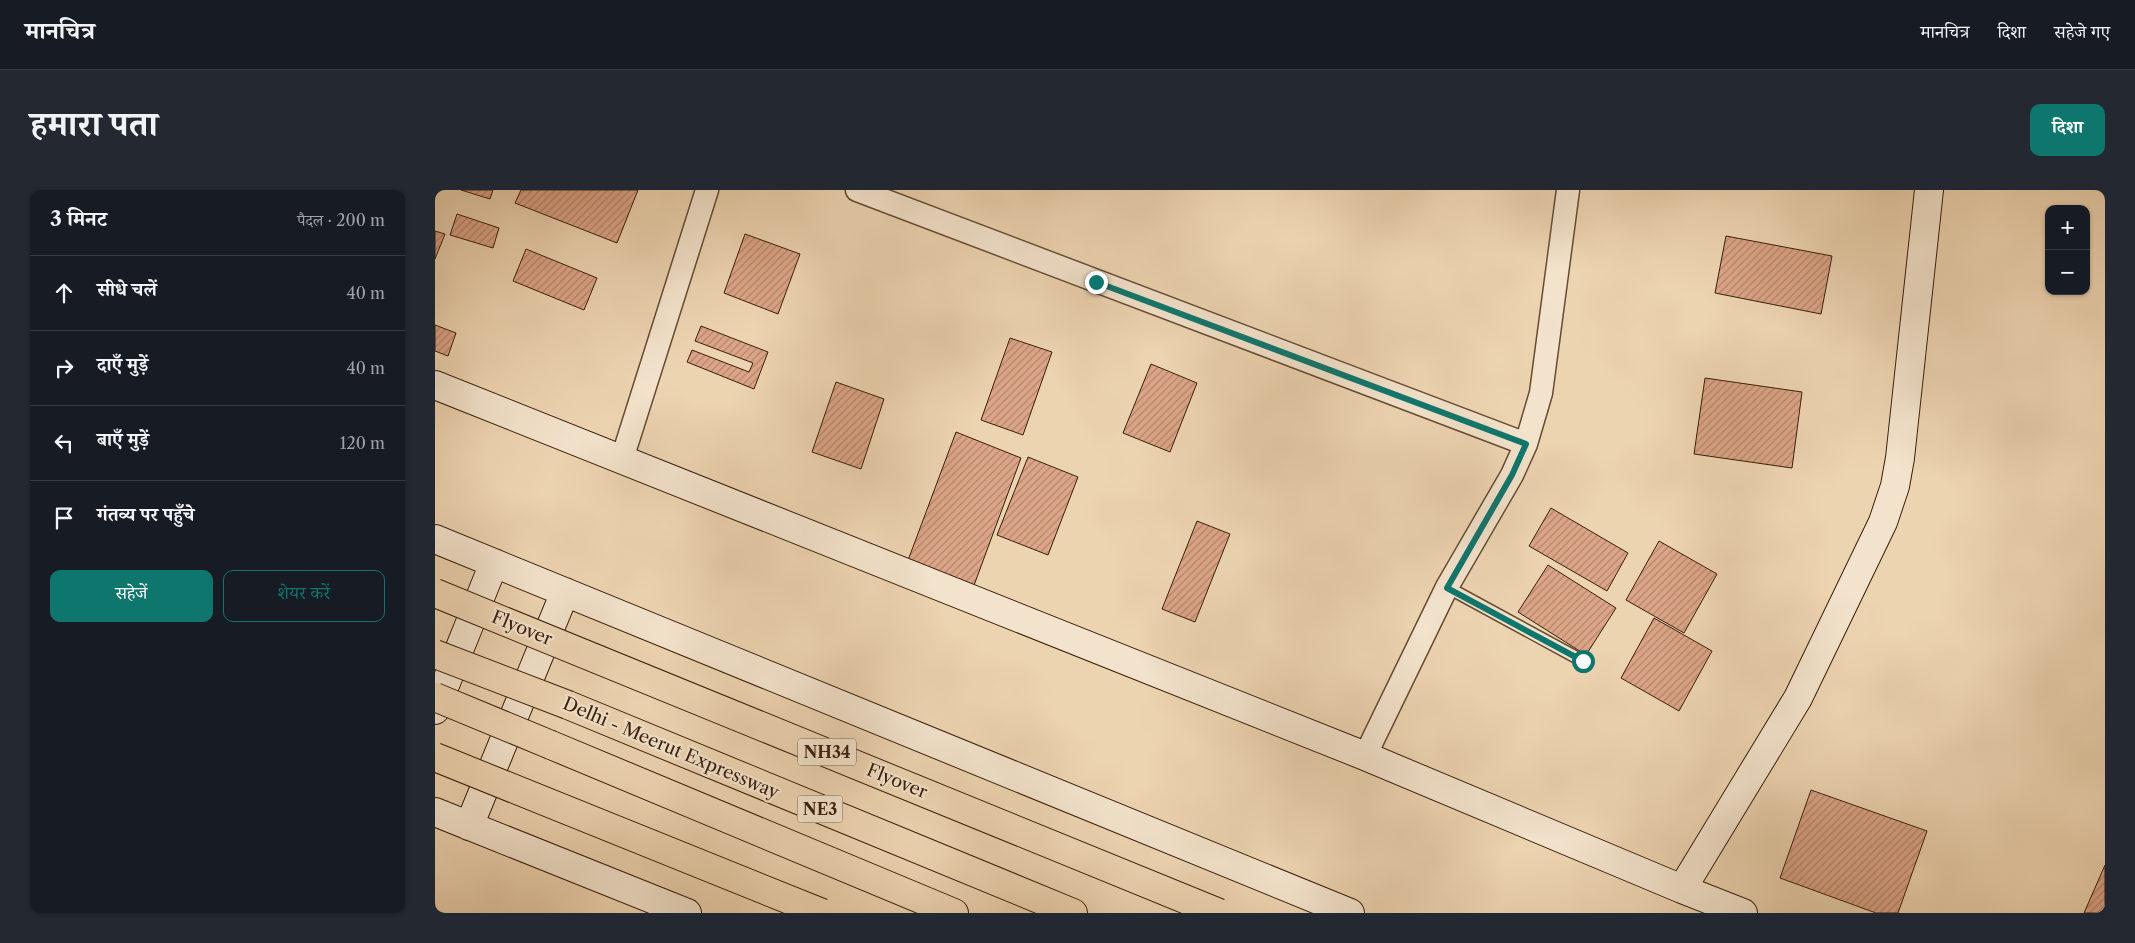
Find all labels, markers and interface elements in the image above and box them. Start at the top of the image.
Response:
text: मानचित्र [25,16,95,45]
text: मानचित्र [1921,21,1969,43]
text: दिशा [1997,21,2026,43]
text: सहेजे गए [2054,21,2110,43]
text: हमारा पता [30,102,158,145]
button: दिशा [2030,104,2105,156]
map controls [2045,205,2090,295]
button: + [2045,205,2090,250]
text: 3 मिनट [50,206,107,231]
text: पैदल · 200 m [297,210,385,230]
button: − [2045,250,2090,295]
route end [1085,271,1108,294]
text: सीधे चलें [97,278,157,301]
icon: ahead [50,279,78,307]
text: 40 m [346,283,385,303]
text: दाएँ मुड़ें [97,353,148,376]
icon: right [50,354,78,382]
text: 40 m [346,358,385,378]
text: बाएँ मुड़ें [97,428,149,451]
icon: left [50,429,78,457]
text: 120 m [340,433,385,453]
text: गंतव्य पर पहुँचे [97,503,194,526]
icon: arrive [50,504,78,532]
button: सहेजें [50,570,213,622]
button: शेयर करें [223,570,385,622]
street label: Flyover [488,606,556,650]
route start [1572,650,1595,673]
street label: Delhi - Meerut Expressway [560,692,783,804]
road number: NH34 [798,738,856,766]
street label: Flyover [863,759,931,803]
road number: NE3 [797,796,843,822]

